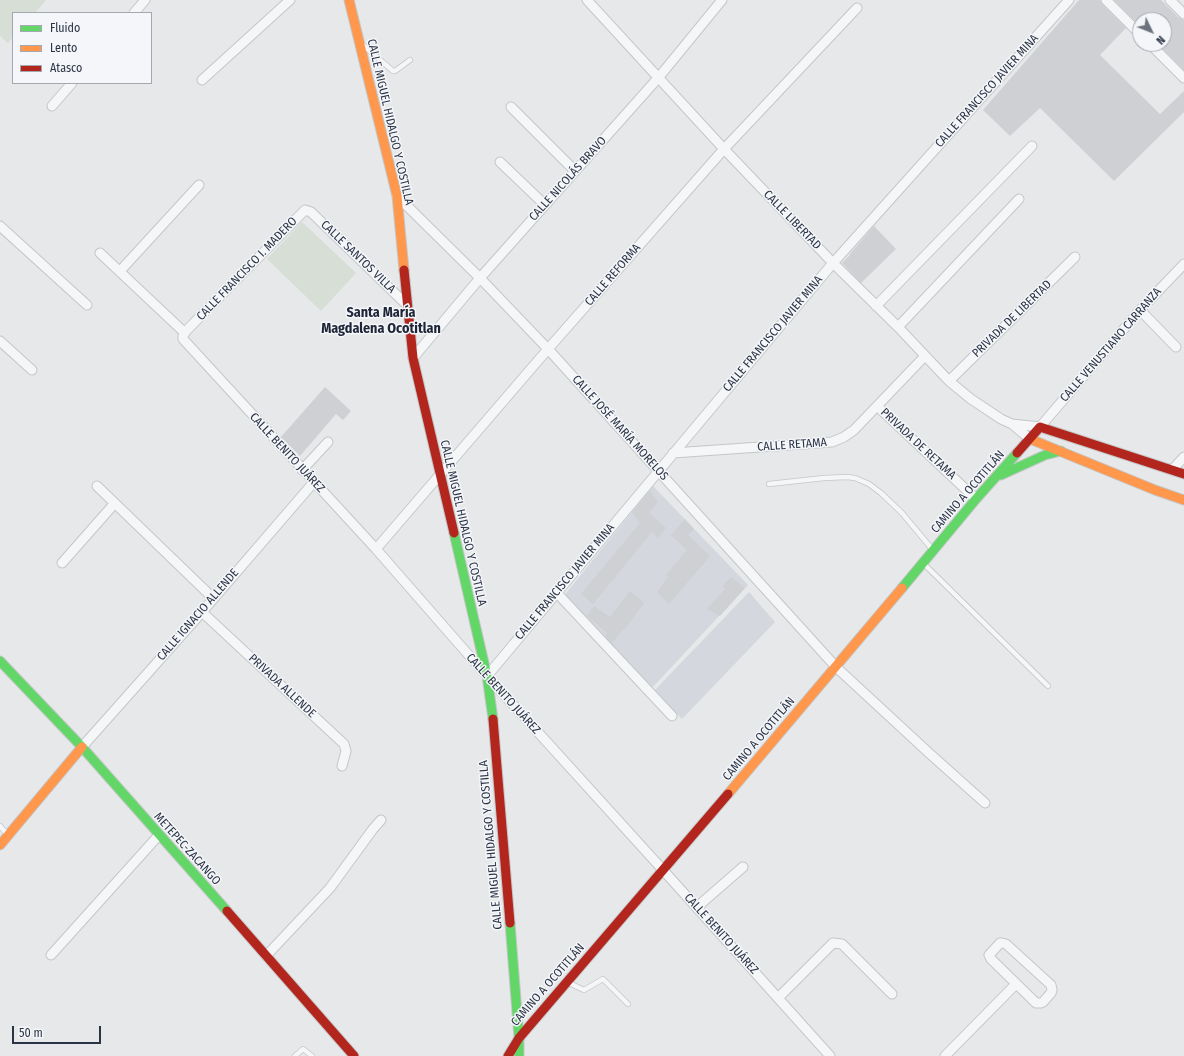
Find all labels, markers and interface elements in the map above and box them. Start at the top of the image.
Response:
legend [12,12,152,84]
north arrow [1132,12,1172,52]
text: Fluido [50,21,80,35]
street label: CALLE FRANCISCO JAVIER MINA [932,31,1042,151]
text: N [1153,33,1167,47]
street label: CALLE MIGUEL HIDALGO Y COSTILLA [364,38,416,206]
text: Lento [50,41,77,55]
text: Atasco [50,61,82,75]
street label: CALLE NICOLÁS BRAVO [526,134,610,224]
street label: CALLE LIBERTAD [760,187,824,253]
street label: CALLE FRANCISCO I. MADERO [194,214,300,324]
street label: CALLE SANTOS VILLA [318,218,398,296]
street label: CALLE REFORMA [582,241,644,309]
street label: CALLE FRANCISCO JAVIER MINA [720,273,826,395]
street label: PRIVADA DE LIBERTAD [969,277,1055,361]
street label: CALLE VENUSTIANO CARRANZA [1057,285,1165,405]
district label: Santa María Magdalena Ocotitlan [321,305,441,338]
street label: CALLE JOSÉ MARÍA MORELOS [569,372,671,484]
street label: PRIVADA DE RETAMA [877,405,959,483]
street label: CALLE BENITO JUÁREZ [246,410,328,496]
street label: CALLE RETAMA [757,435,827,455]
street label: CALLE MIGUEL HIDALGO Y COSTILLA [437,439,489,607]
street label: CAMINO A OCOTITLÁN [928,448,1008,536]
street label: CALLE FRANCISCO JAVIER MINA [512,521,618,643]
street label: CALLE IGNACIO ALLENDE [154,566,242,664]
street label: PRIVADA ALLENDE [245,651,319,721]
street label: CALLE BENITO JUÁREZ [463,651,543,737]
street label: CAMINO A OCOTITLÁN [720,694,798,784]
street label: CALLE MIGUEL HIDALGO Y COSTILLA [476,760,506,930]
street label: METEPEC-ZACANGO [151,810,223,888]
street label: CALLE BENITO JUÁREZ [681,891,761,977]
street label: CAMINO A OCOTITLÁN [508,941,588,1029]
scale bar [14,1018,103,1044]
text: 50 m [19,1026,43,1040]

